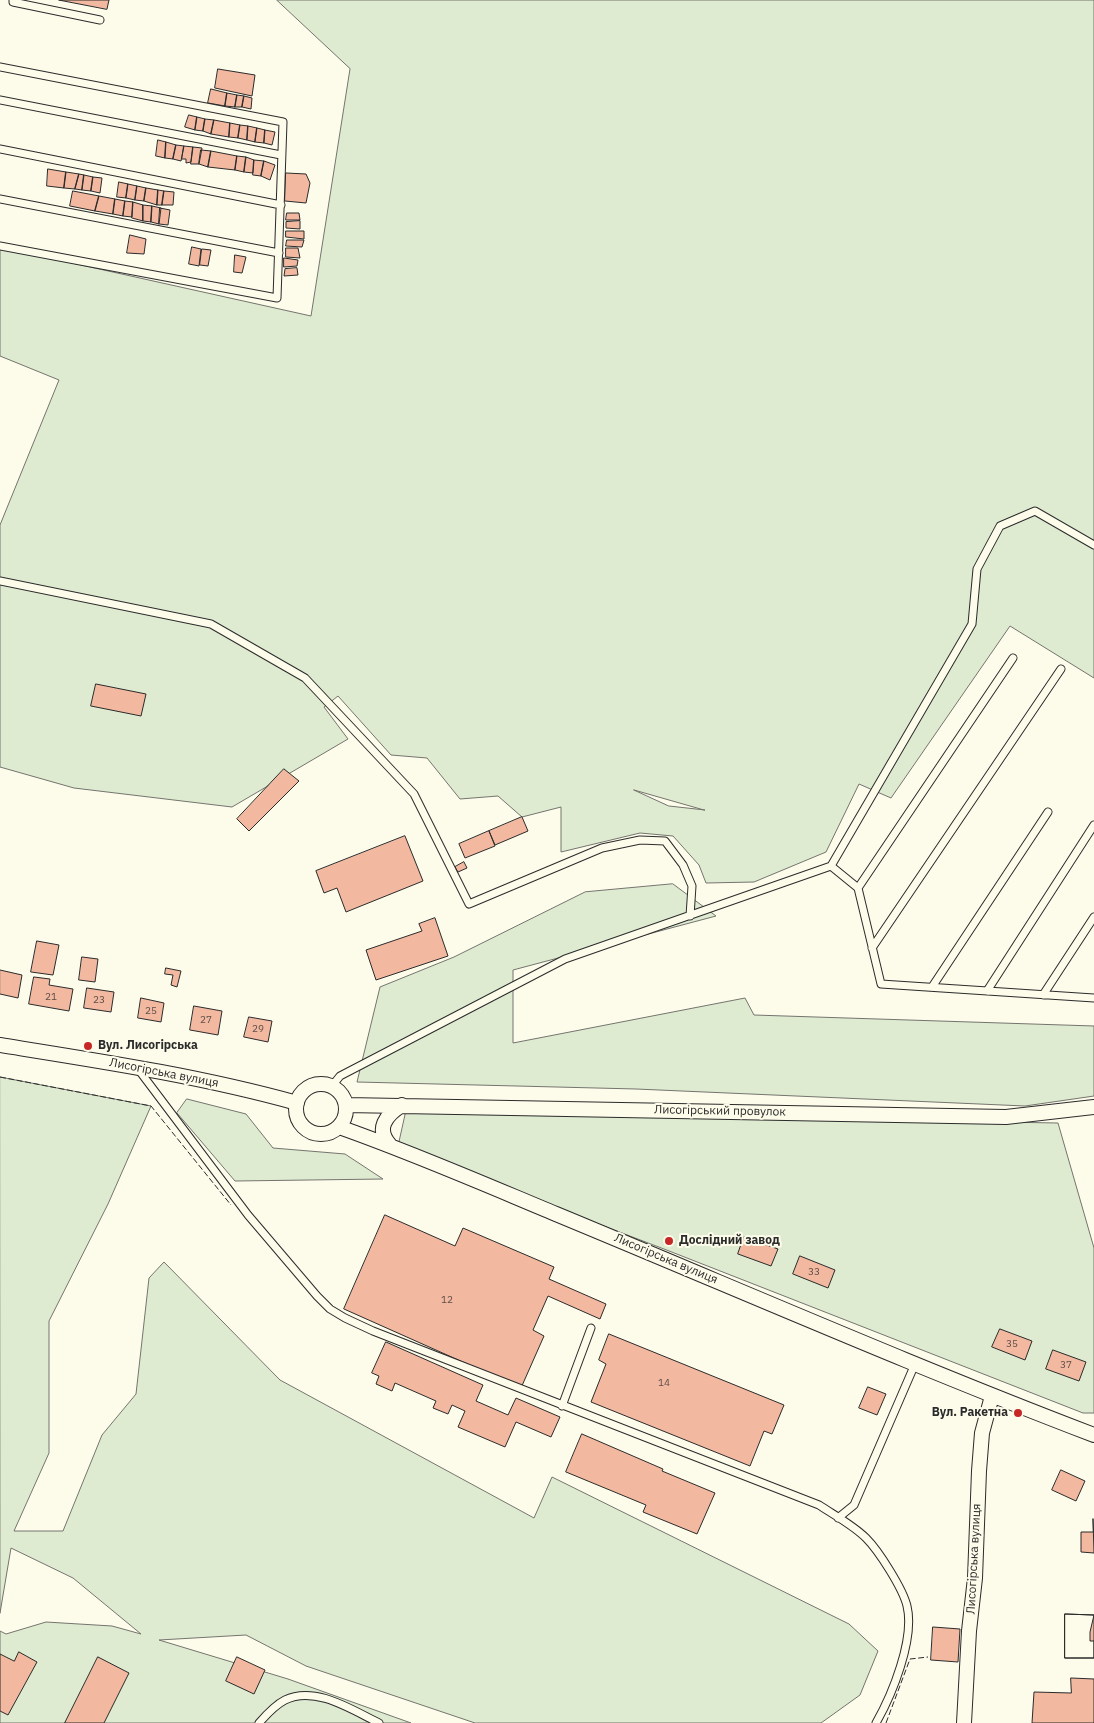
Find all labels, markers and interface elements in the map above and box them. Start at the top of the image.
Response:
house number: 21 [45,991,57,1003]
house number: 23 [93,994,105,1006]
house number: 25 [145,1005,157,1017]
house number: 27 [200,1014,212,1026]
house number: 29 [252,1023,264,1035]
place label: Вул. Лисогірська [98,1039,198,1053]
marker: Вул. Лисогірська [82,1040,94,1052]
street label: Лисогірська вулиця [108,1055,220,1091]
street label: Лисогірський провулок [654,1103,786,1119]
street label: Лисогірська вулиця [612,1231,720,1287]
place label: Дослідний завод [679,1234,780,1248]
marker: Дослідний завод [663,1235,675,1247]
house number: 33 [808,1266,820,1278]
house number: 12 [441,1294,453,1306]
house number: 35 [1006,1338,1018,1350]
house number: 37 [1060,1359,1072,1371]
house number: 14 [658,1377,670,1389]
place label: Вул. Ракетна [932,1406,1008,1420]
marker: Вул. Ракетна [1012,1407,1024,1419]
street label: Лисогірська вулиця [964,1503,984,1615]

